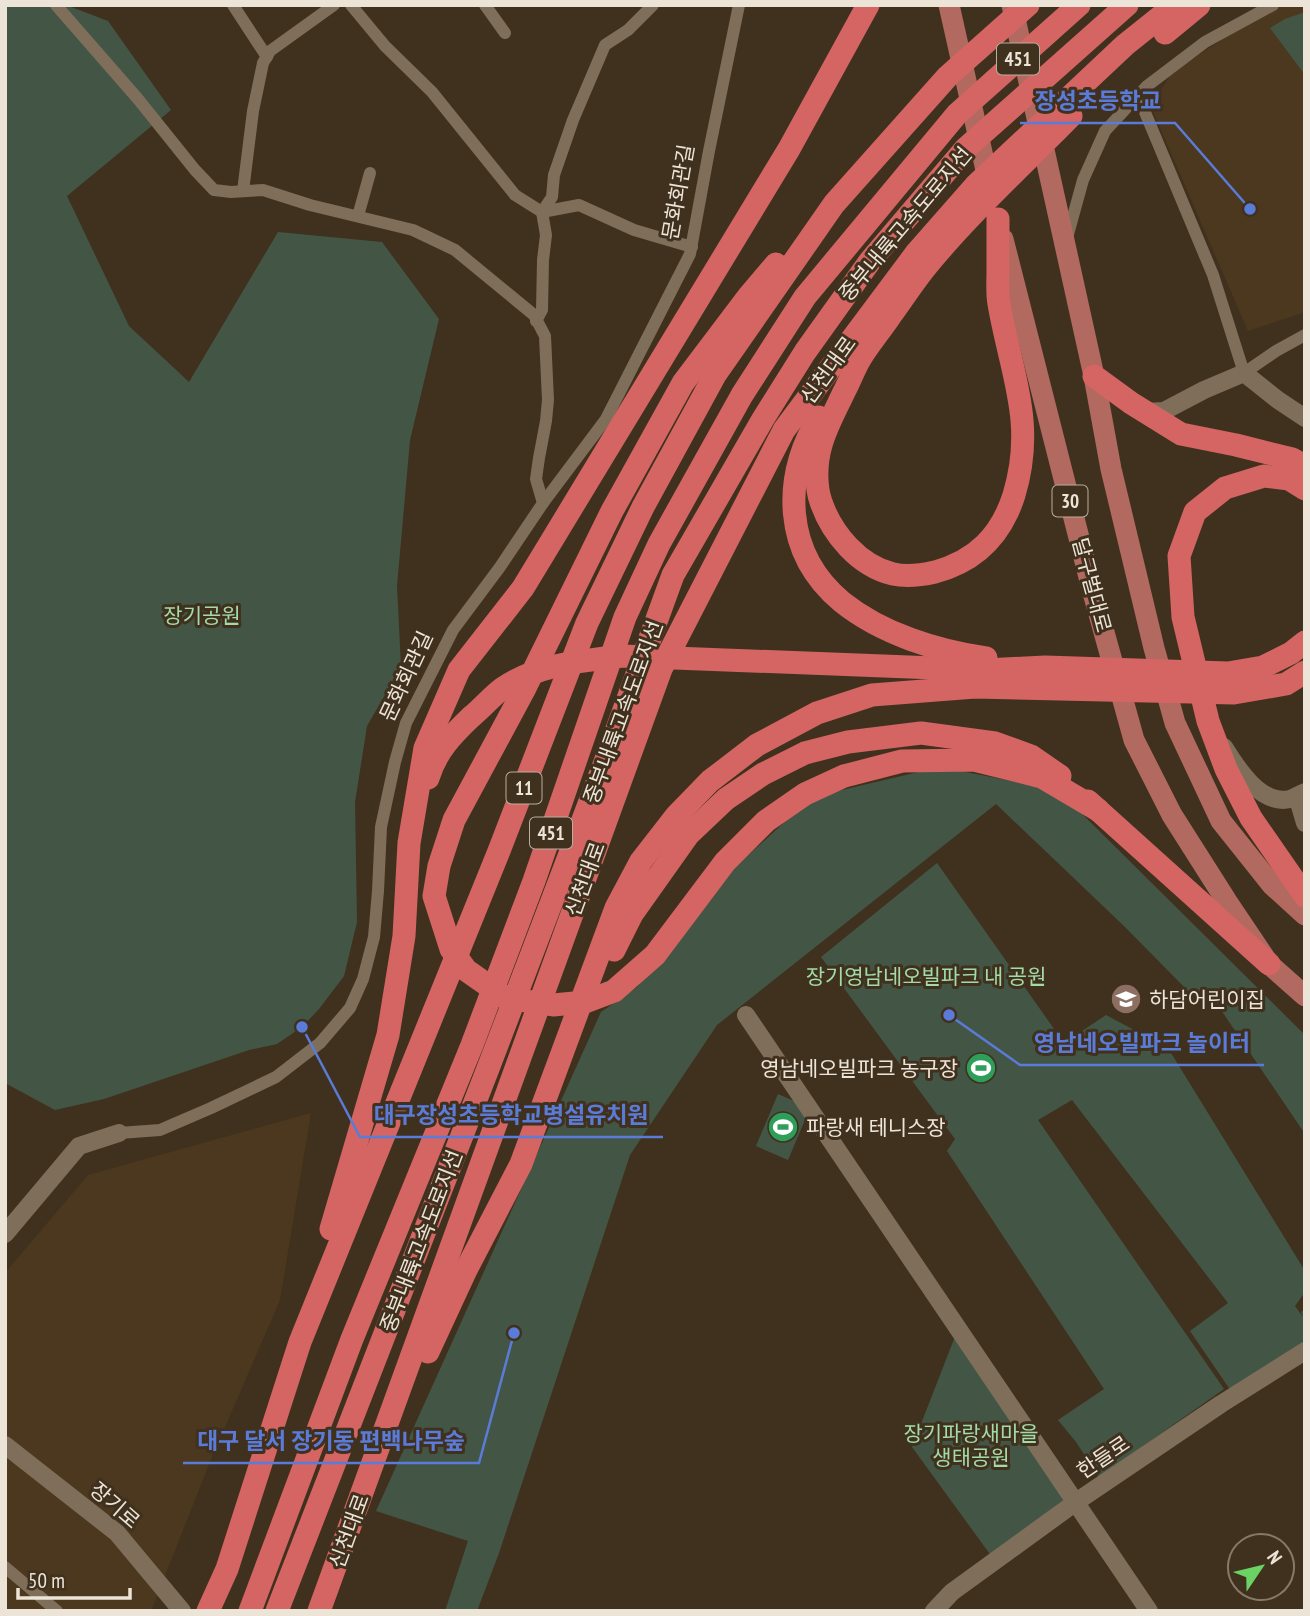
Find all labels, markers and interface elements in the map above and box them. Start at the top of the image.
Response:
road number: 451 [997,44,1039,74]
callout: 장성초등학교 [1020,79,1175,123]
text: 장성초등학교 [1035,86,1161,115]
street label: 중부내륙고속도로지선 [833,141,977,307]
street label: 문화회관길 [656,142,700,242]
street label: 신천대로 [794,331,862,409]
road number: 30 [1052,486,1088,516]
street label: 달구벌대로 [1066,535,1118,635]
park label: 장기공원 [163,602,241,629]
street label: 중부내륙고속도로지선 [577,617,669,807]
street label: 문화회관길 [373,627,439,725]
road number: 11 [506,772,542,804]
road number: 451 [530,818,572,848]
street label: 신천대로 [559,838,611,920]
park label: 장기영남네오빌파크 내 공원 [806,963,1046,990]
school or university icon: 하담어린이집 [1109,982,1143,1016]
place label: 하담어린이집 [1149,986,1265,1013]
callout: 영남네오빌파크 놀이터 [1020,1021,1264,1065]
text: 영남네오빌파크 놀이터 [1034,1028,1250,1057]
sports icon: 영남네오빌파크 농구장 [964,1051,998,1085]
place label: 영남네오빌파크 농구장 [760,1055,958,1082]
callout: 대구장성초등학교병설유치원 [360,1093,663,1137]
text: 대구장성초등학교병설유치원 [373,1100,649,1129]
sports icon: 파랑새 테니스장 [766,1110,800,1144]
place label: 파랑새 테니스장 [806,1114,946,1141]
street label: 중부내륙고속도로지선 [374,1146,468,1336]
callout: 대구 달서 장기동 편백나무숲 [183,1419,479,1463]
park label: 장기파랑새마을 생태공원 [903,1420,1039,1471]
text: 대구 달서 장기동 편백나무숲 [197,1426,465,1455]
street label: 한들로 [1071,1430,1135,1484]
street label: 장기로 [84,1476,146,1534]
street label: 신천대로 [323,1490,375,1572]
north arrow [1226,1532,1296,1602]
text: N [1262,1546,1288,1568]
scale bar [18,1556,130,1600]
text: 50 m [28,1567,65,1594]

